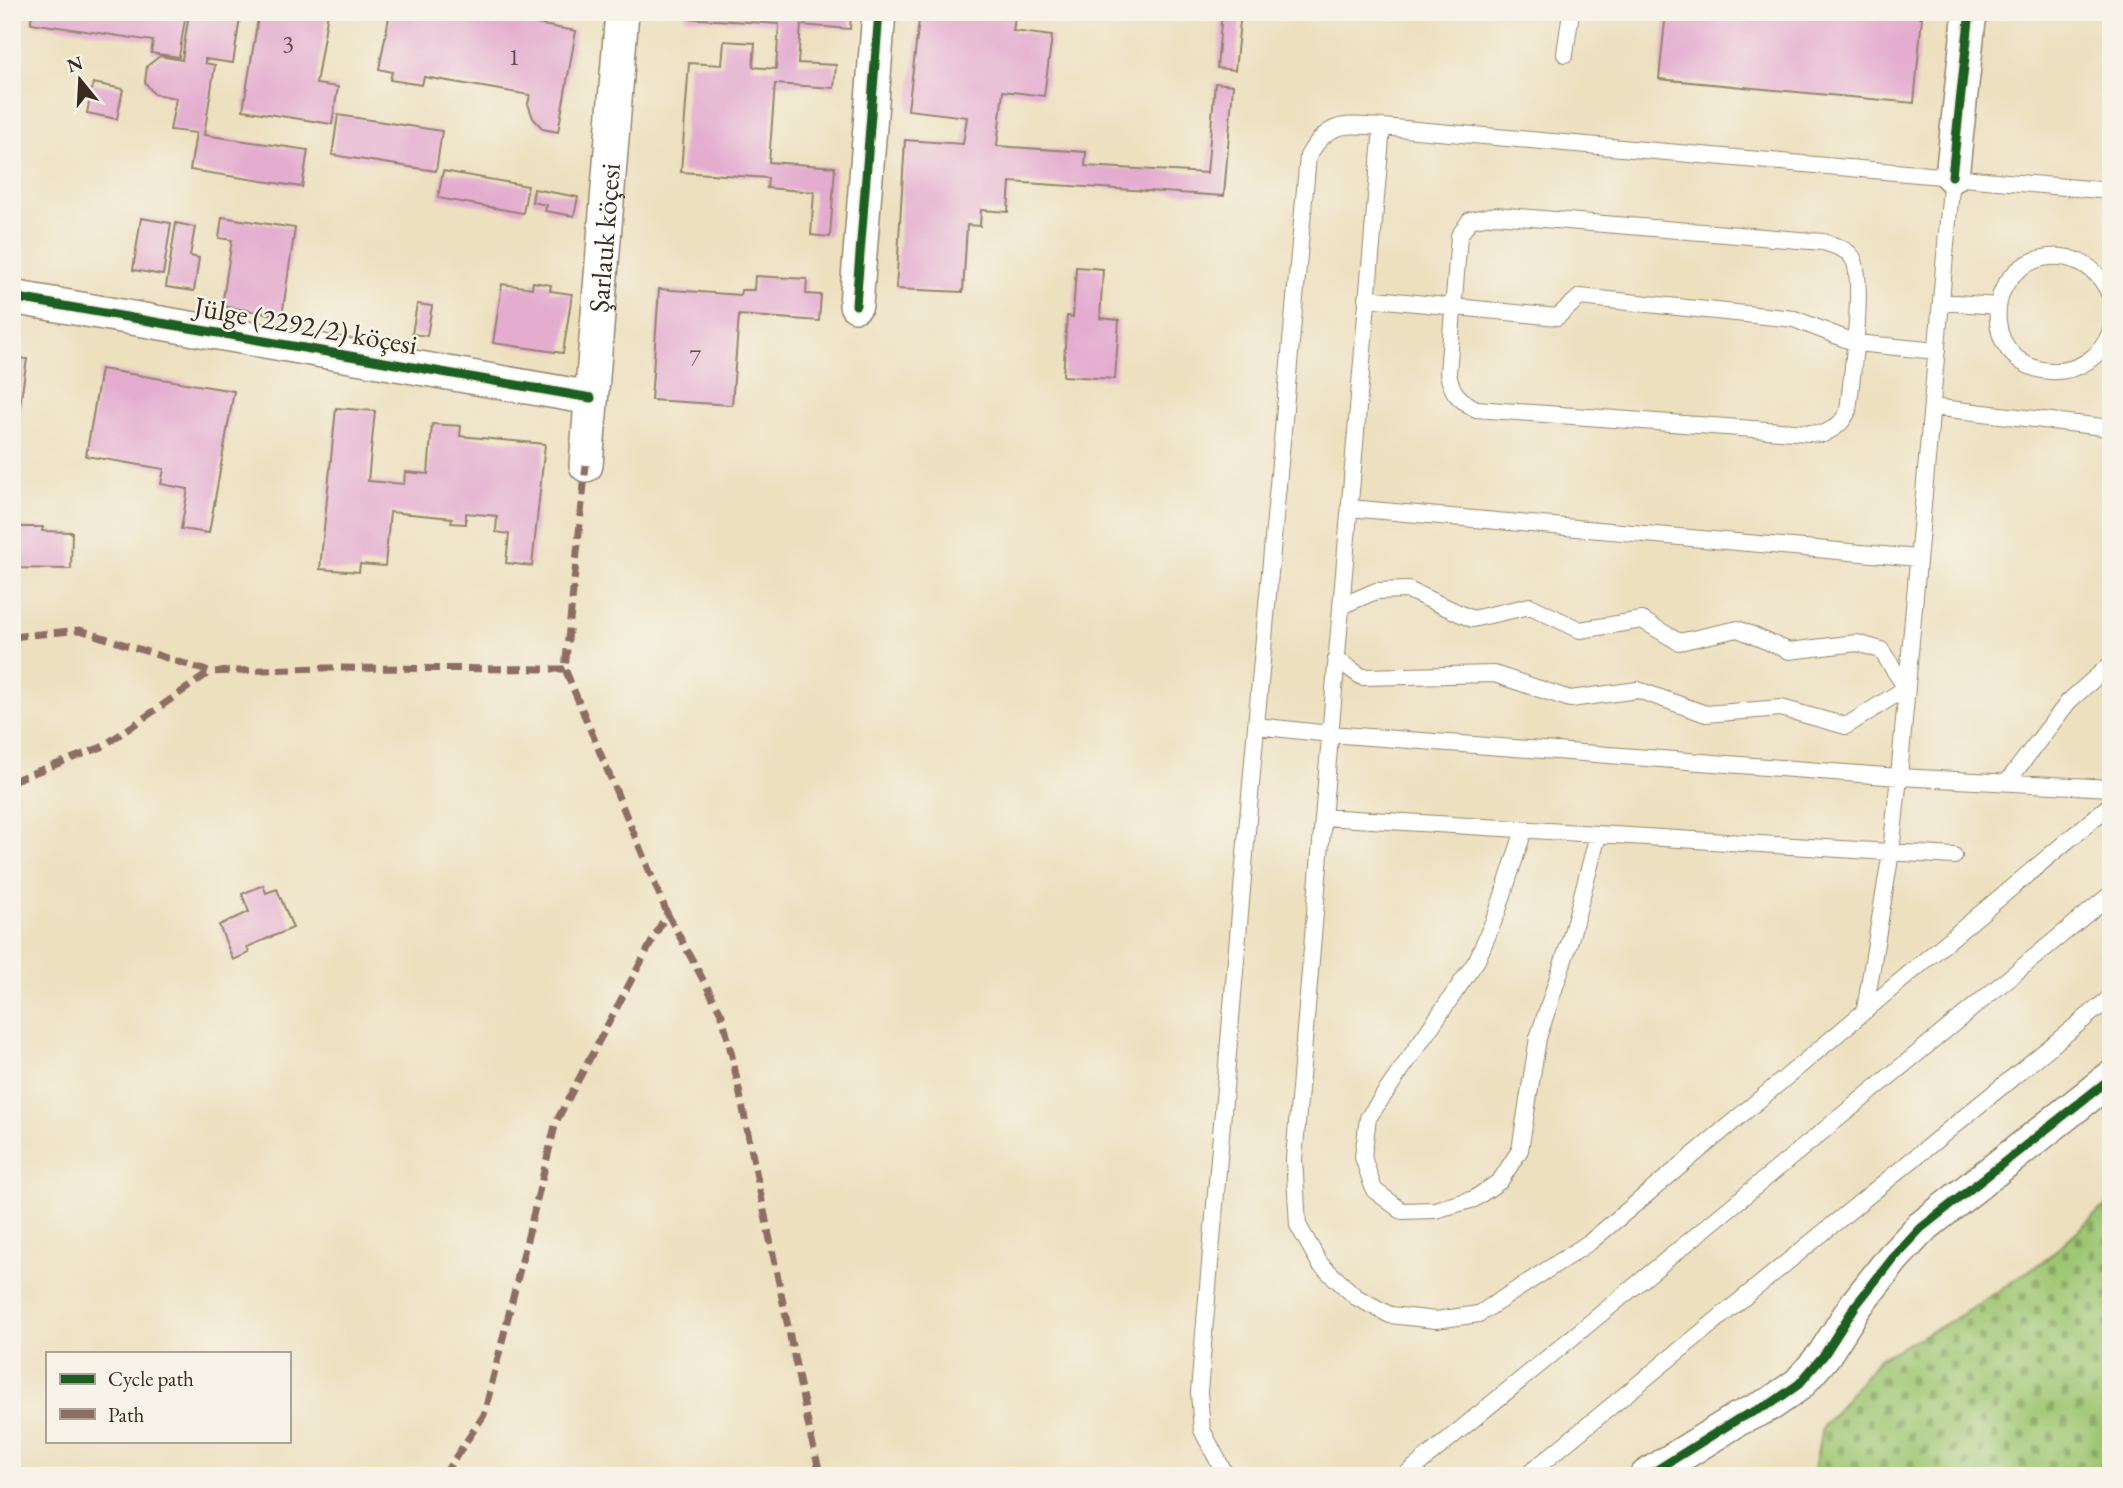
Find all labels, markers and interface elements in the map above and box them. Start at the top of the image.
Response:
house number: 3 [282,28,294,59]
house number: 1 [508,41,520,72]
north arrow [46,46,116,116]
text: N [64,50,87,79]
street label: Şarlauk köçesi [580,162,628,314]
street label: Jülge (2292/2) köçesi [190,287,421,362]
house number: 7 [689,342,701,373]
legend [46,1352,290,1442]
text: Cycle path [108,1365,194,1392]
text: Path [108,1401,145,1428]

